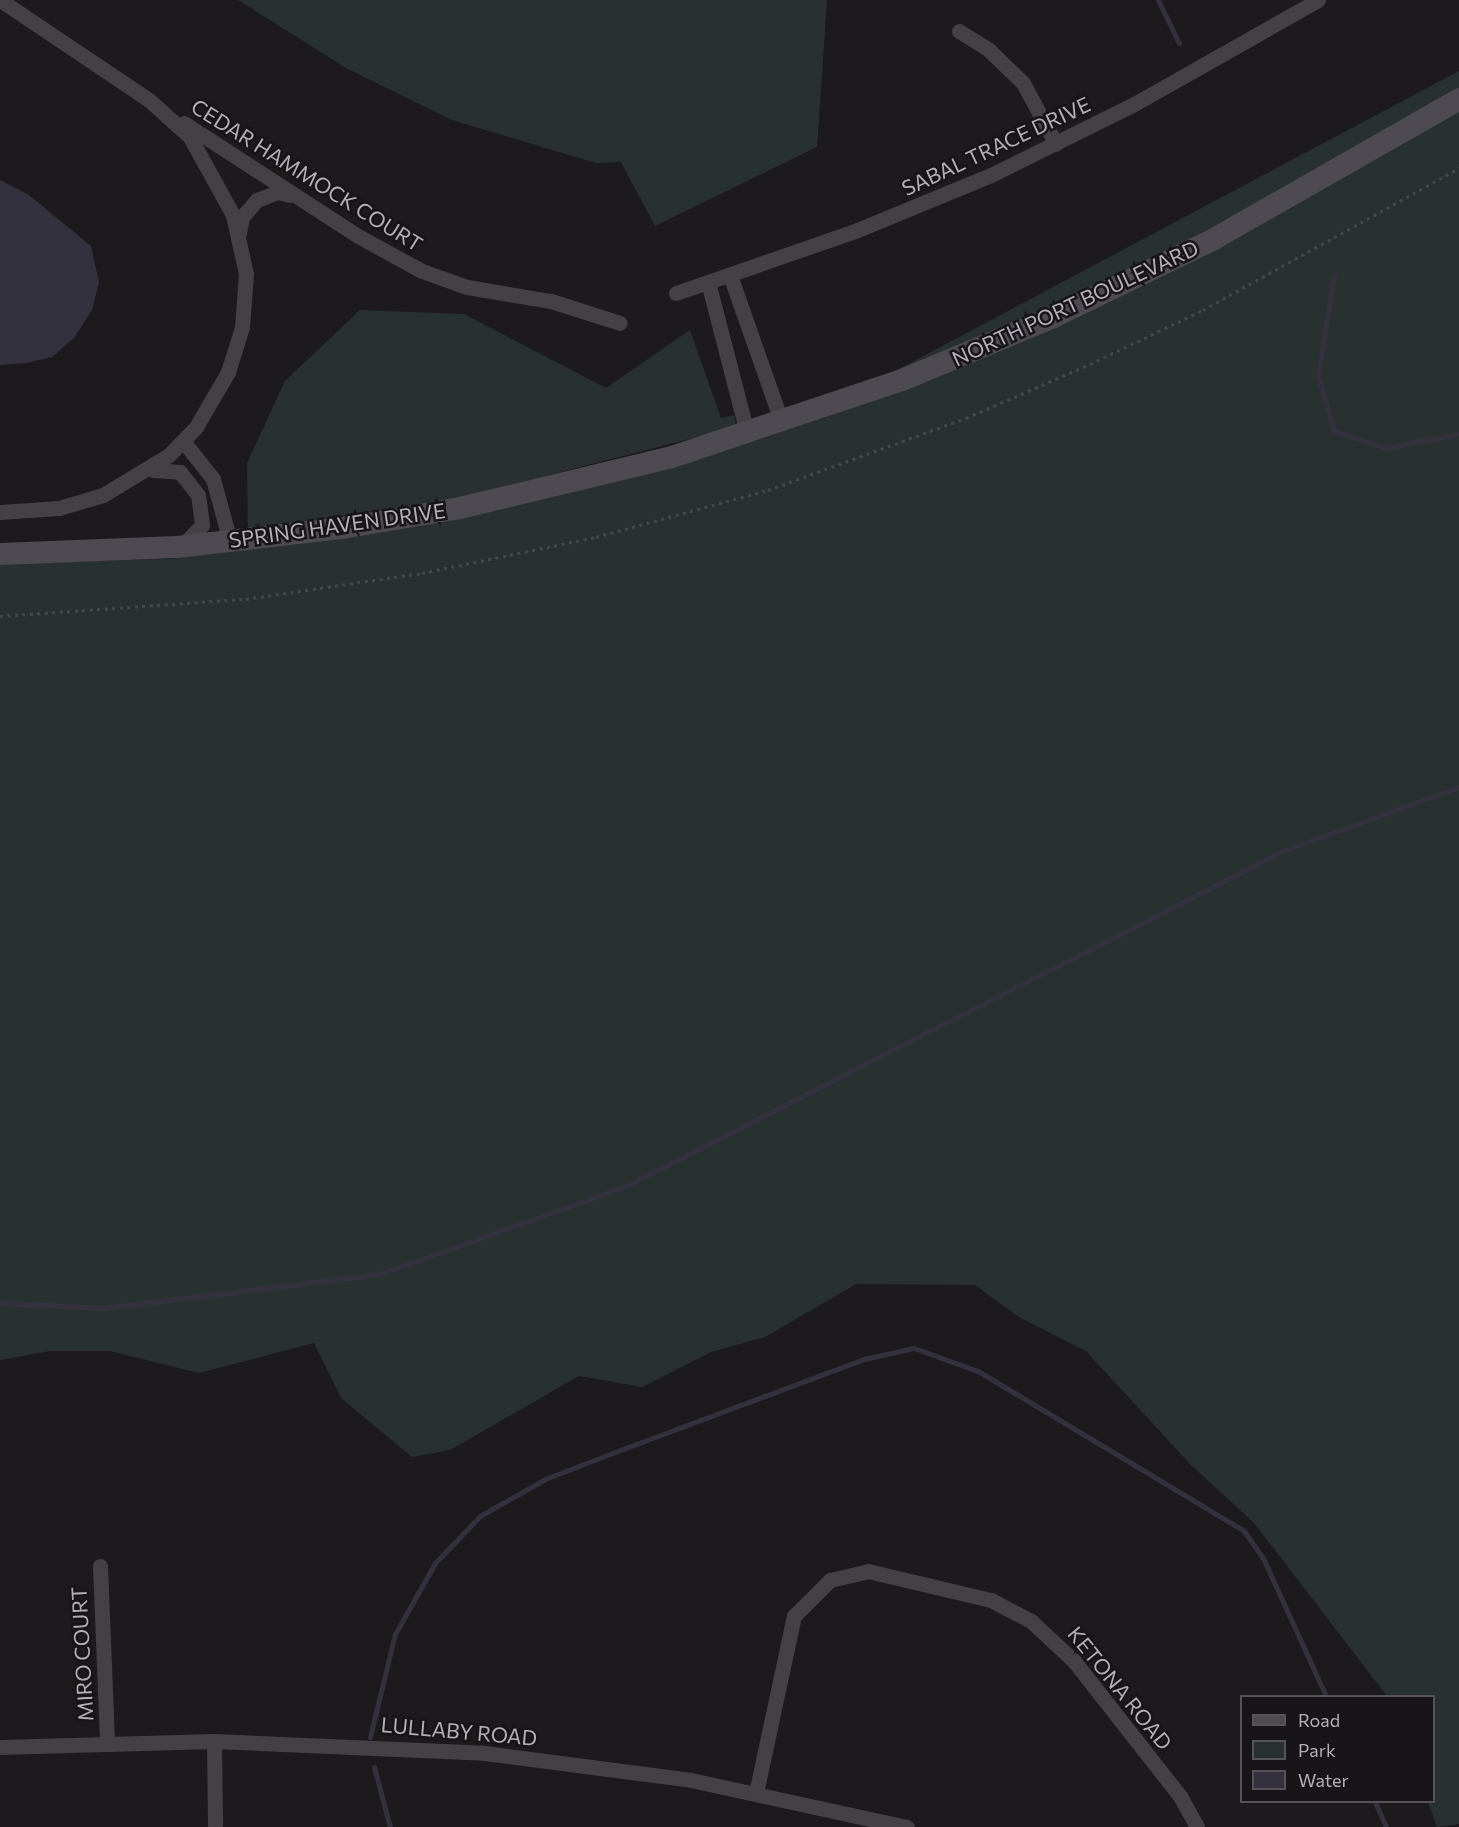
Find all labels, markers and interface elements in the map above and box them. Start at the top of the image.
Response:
street label: SABAL TRACE DRIVE [898,91,1094,201]
street label: CEDAR HAMMOCK COURT [187,93,427,257]
street label: NORTH PORT BOULEVARD [948,235,1202,371]
street label: SPRING HAVEN DRIVE [227,497,447,553]
street label: MIRO COURT [66,1586,98,1722]
street label: KETONA ROAD [1063,1621,1177,1755]
legend [1240,1695,1435,1803]
text: Road [1298,1709,1340,1731]
street label: LULLABY ROAD [380,1712,538,1750]
text: Park [1298,1739,1336,1761]
text: Water [1298,1769,1349,1791]

